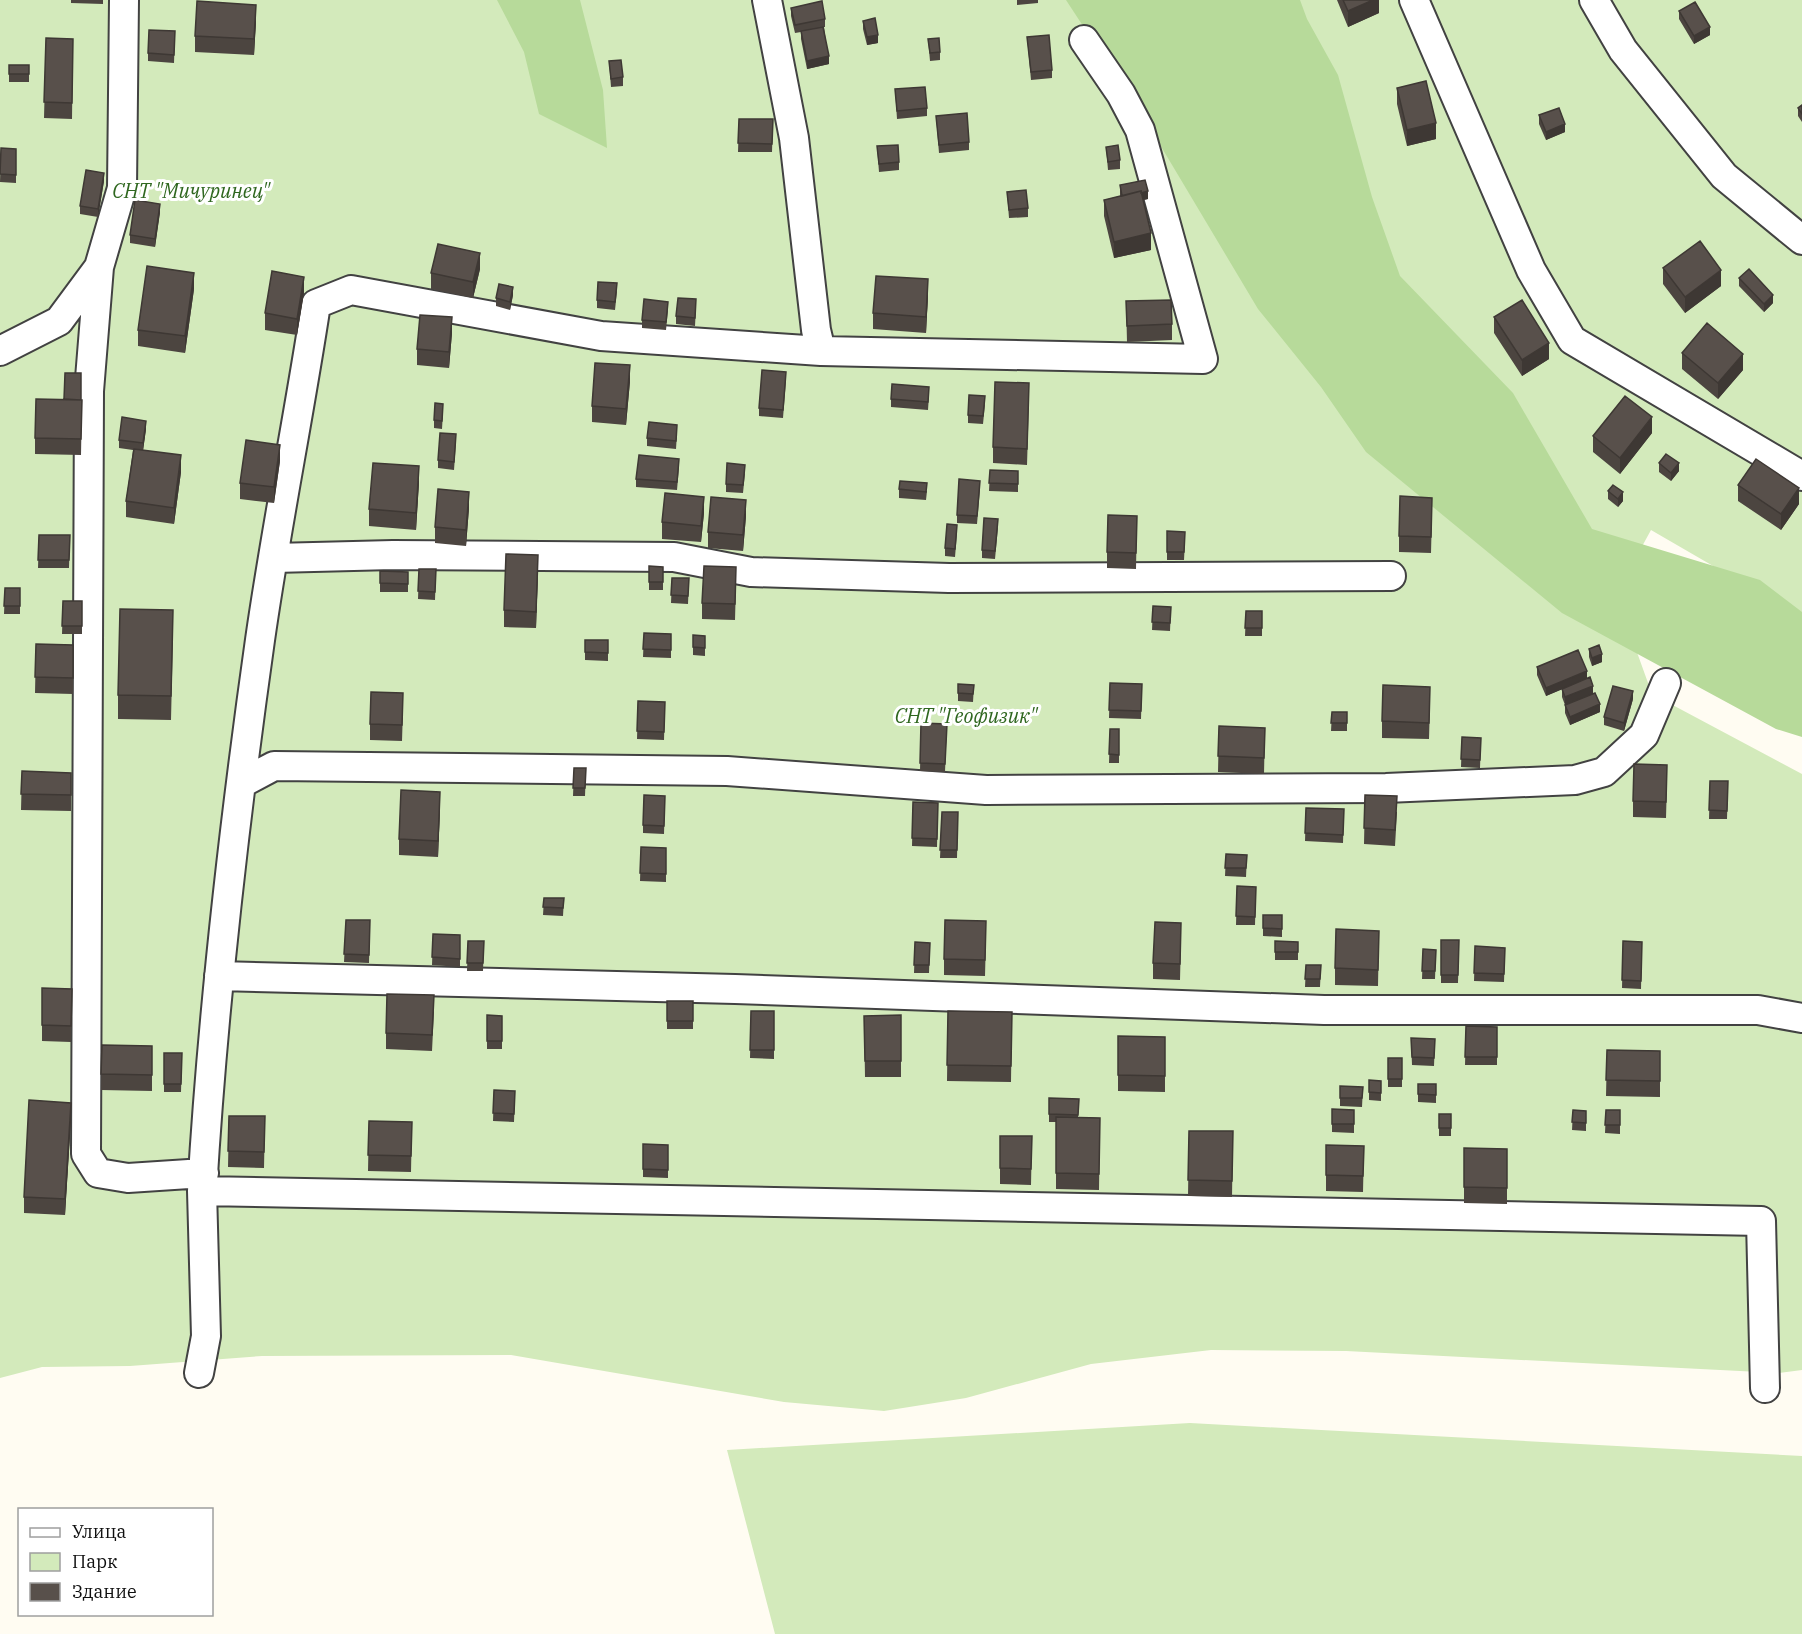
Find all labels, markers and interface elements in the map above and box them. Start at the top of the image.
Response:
park label: СНТ "Мичуринец" [112,177,271,204]
park label: СНТ "Геофизик" [895,702,1039,729]
legend [18,1508,213,1616]
text: Улица [72,1520,127,1543]
text: Парк [72,1550,118,1573]
text: Здание [72,1580,137,1603]

